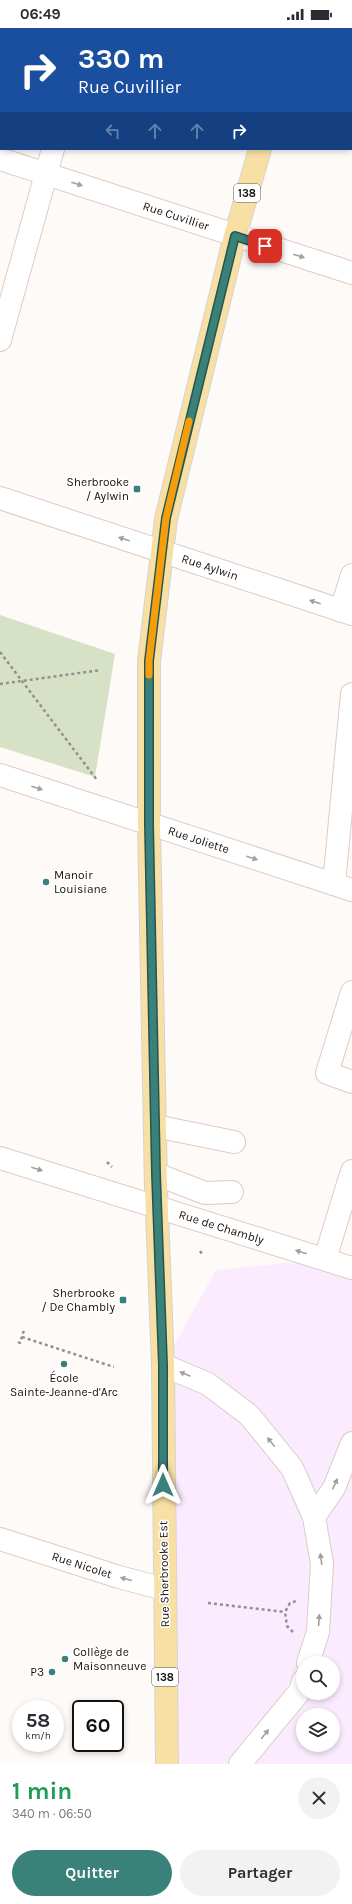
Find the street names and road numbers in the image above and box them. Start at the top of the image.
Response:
road number: 138 [234,184,260,202]
street label: Rue Cuvillier [141,199,211,233]
street label: Rue Aylwin [180,551,240,583]
street label: Rue Joliette [166,823,231,856]
street label: Rue de Chambly [177,1207,266,1247]
street label: Rue Sherbrooke Est [156,1520,172,1627]
street label: Rue Nicolet [50,1549,114,1581]
road number: 138 [152,1668,178,1686]

